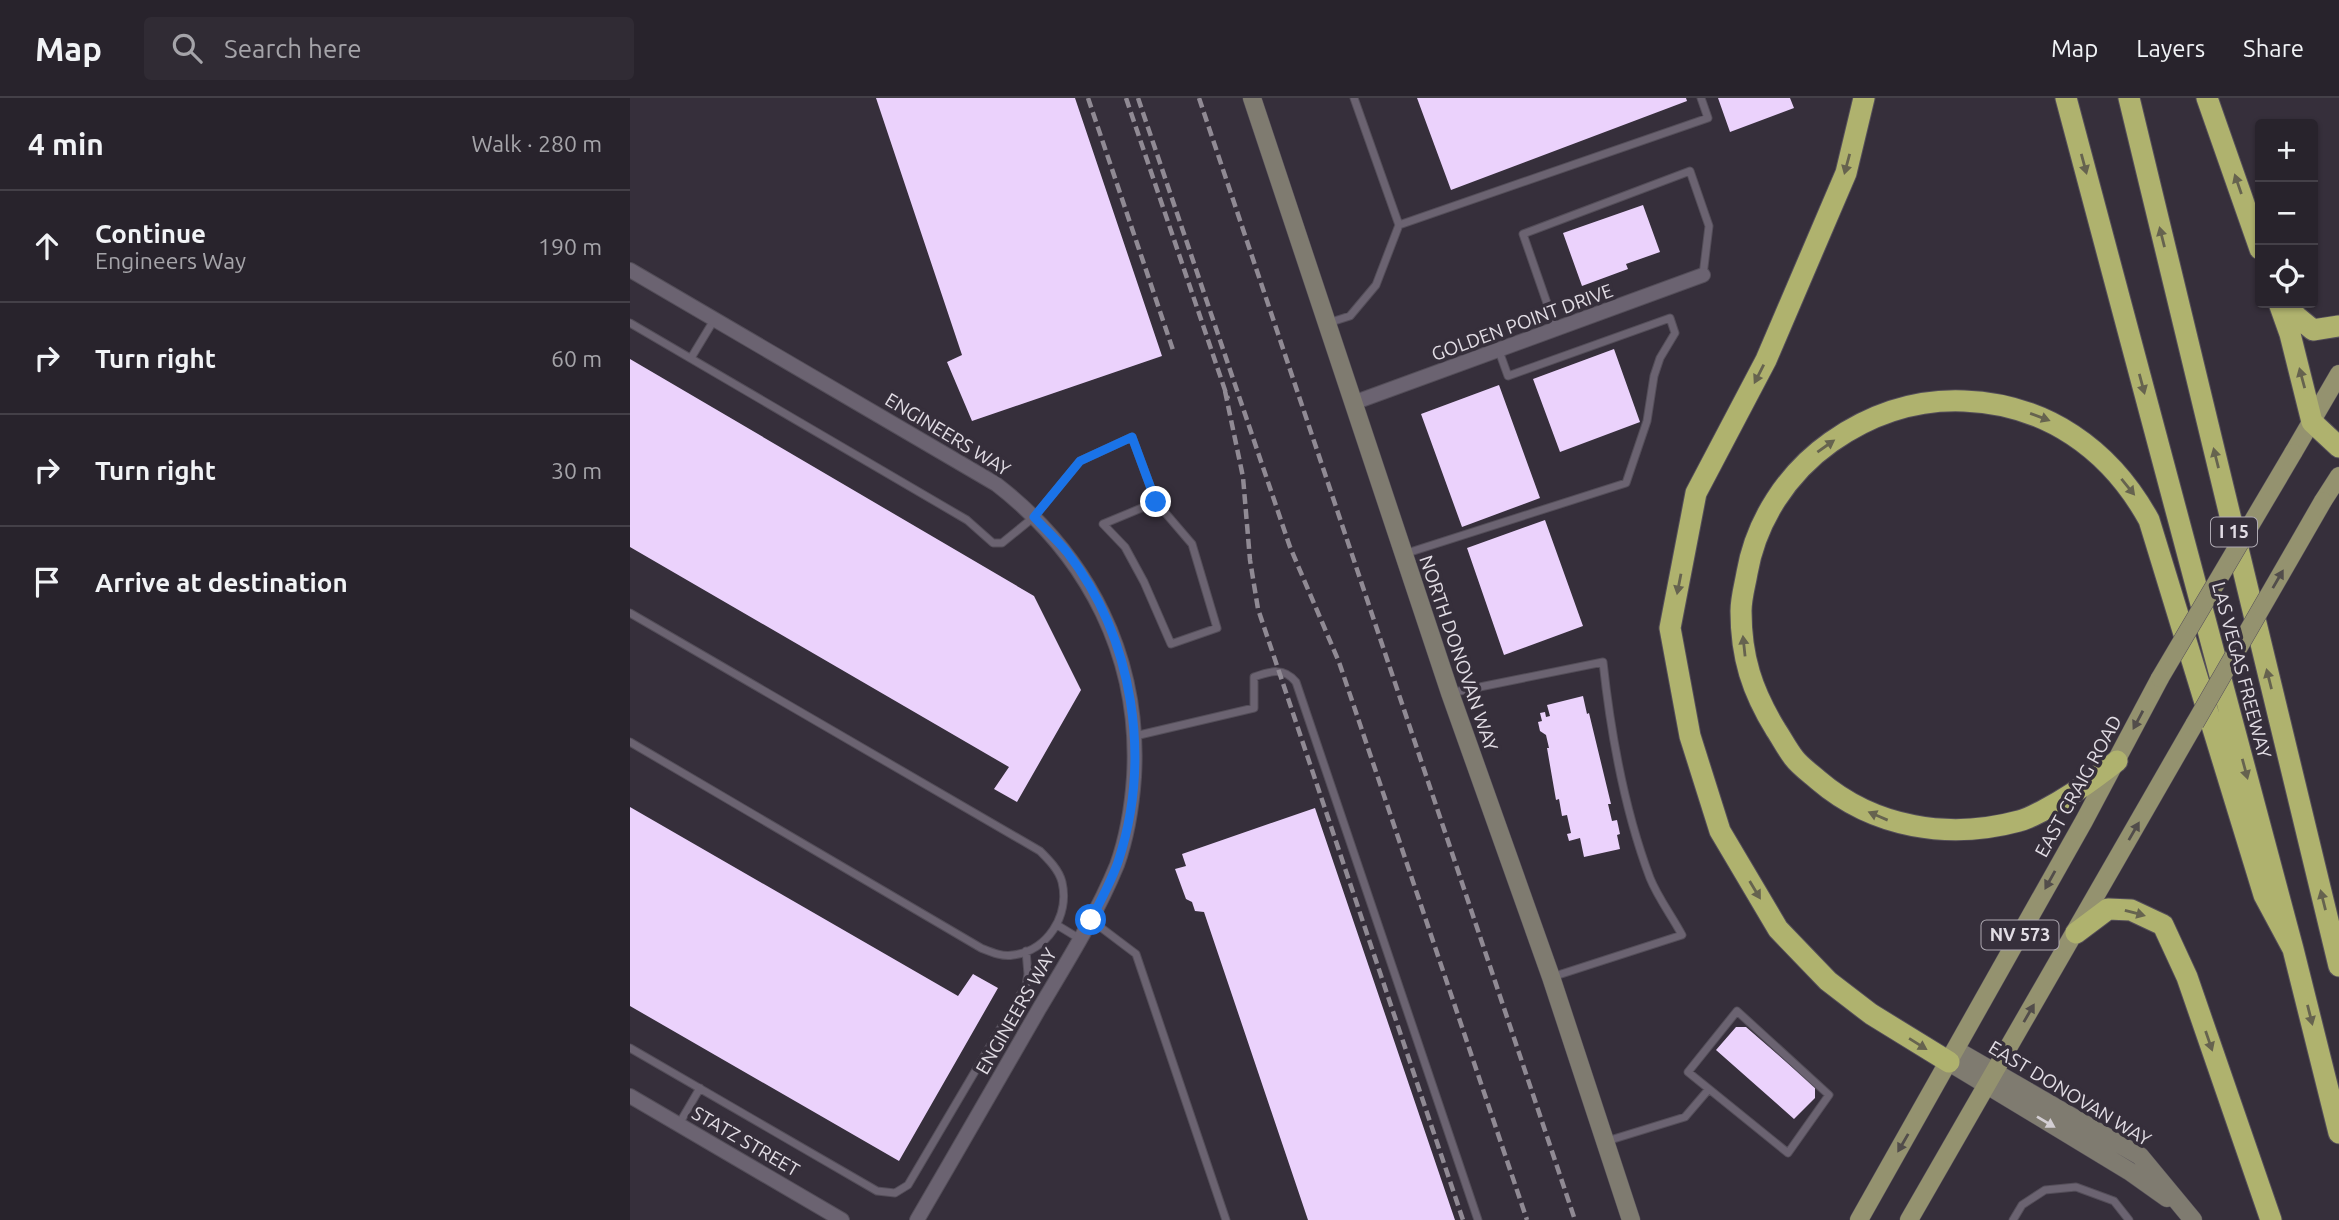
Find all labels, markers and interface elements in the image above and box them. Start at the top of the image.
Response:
search box [144,17,634,80]
icon: search [168,29,206,67]
text: Map [35,30,102,67]
text: Search here [224,34,362,63]
text: Map [2051,35,2098,62]
text: Layers [2136,35,2205,62]
text: Share [2243,35,2304,62]
map controls [2255,119,2318,308]
button: + [2255,119,2318,182]
text: 4 min [28,127,104,161]
text: Walk · 280 m [471,131,602,156]
one-way arrow [1841,153,1852,175]
one-way arrow [2079,153,2090,175]
one-way arrow [2232,174,2243,195]
button: − [2255,182,2318,245]
text: Continue [95,219,206,248]
one-way arrow [2156,225,2167,247]
icon: ahead [28,227,66,265]
text: 190 m [538,234,602,259]
button: locate [2255,245,2318,308]
text: Engineers Way [95,248,246,273]
street label: GOLDEN POINT DRIVE [1428,279,1616,365]
icon: right [28,339,66,377]
text: Turn right [95,344,216,373]
text: 60 m [551,346,602,371]
one-way arrow [1753,364,1765,384]
one-way arrow [2296,367,2307,389]
one-way arrow [2138,374,2148,395]
street label: ENGINEERS WAY [881,388,1015,480]
one-way arrow [2030,412,2051,423]
one-way arrow [1816,440,1835,453]
one-way arrow [2210,447,2221,469]
icon: right [28,451,66,489]
text: Turn right [95,456,216,485]
text: 30 m [551,458,602,483]
one-way arrow [2120,478,2135,496]
route end [1140,486,1171,517]
road number: I 15 [2211,518,2257,546]
street label: NORTH DONOVAN WAY [1415,552,1503,754]
icon: arrive [28,563,66,601]
text: Arrive at destination [95,568,348,597]
one-way arrow [2272,570,2284,589]
one-way arrow [1673,573,1684,595]
street label: LAS VEGAS FREEWAY [2208,579,2276,761]
one-way arrow [1738,635,1749,657]
one-way arrow [2263,668,2274,690]
one-way arrow [2133,710,2144,730]
street label: EAST CRAIG ROAD [2030,711,2126,861]
one-way arrow [2240,759,2251,781]
one-way arrow [1868,810,1889,821]
one-way arrow [2128,821,2140,841]
one-way arrow [2044,871,2056,890]
one-way arrow [1749,881,1761,900]
one-way arrow [2317,889,2328,911]
route start [1075,904,1106,935]
one-way arrow [2125,908,2147,919]
road number: NV 573 [1982,920,2058,950]
street label: ENGINEERS WAY [971,944,1061,1078]
one-way arrow [2023,1004,2035,1023]
one-way arrow [2305,1004,2316,1026]
one-way arrow [2204,1031,2215,1052]
street label: EAST DONOVAN WAY [1985,1036,2155,1150]
one-way arrow [1909,1037,1928,1050]
street label: STATZ STREET [688,1101,804,1181]
one-way arrow [2036,1115,2055,1128]
one-way arrow [1897,1133,1909,1153]

